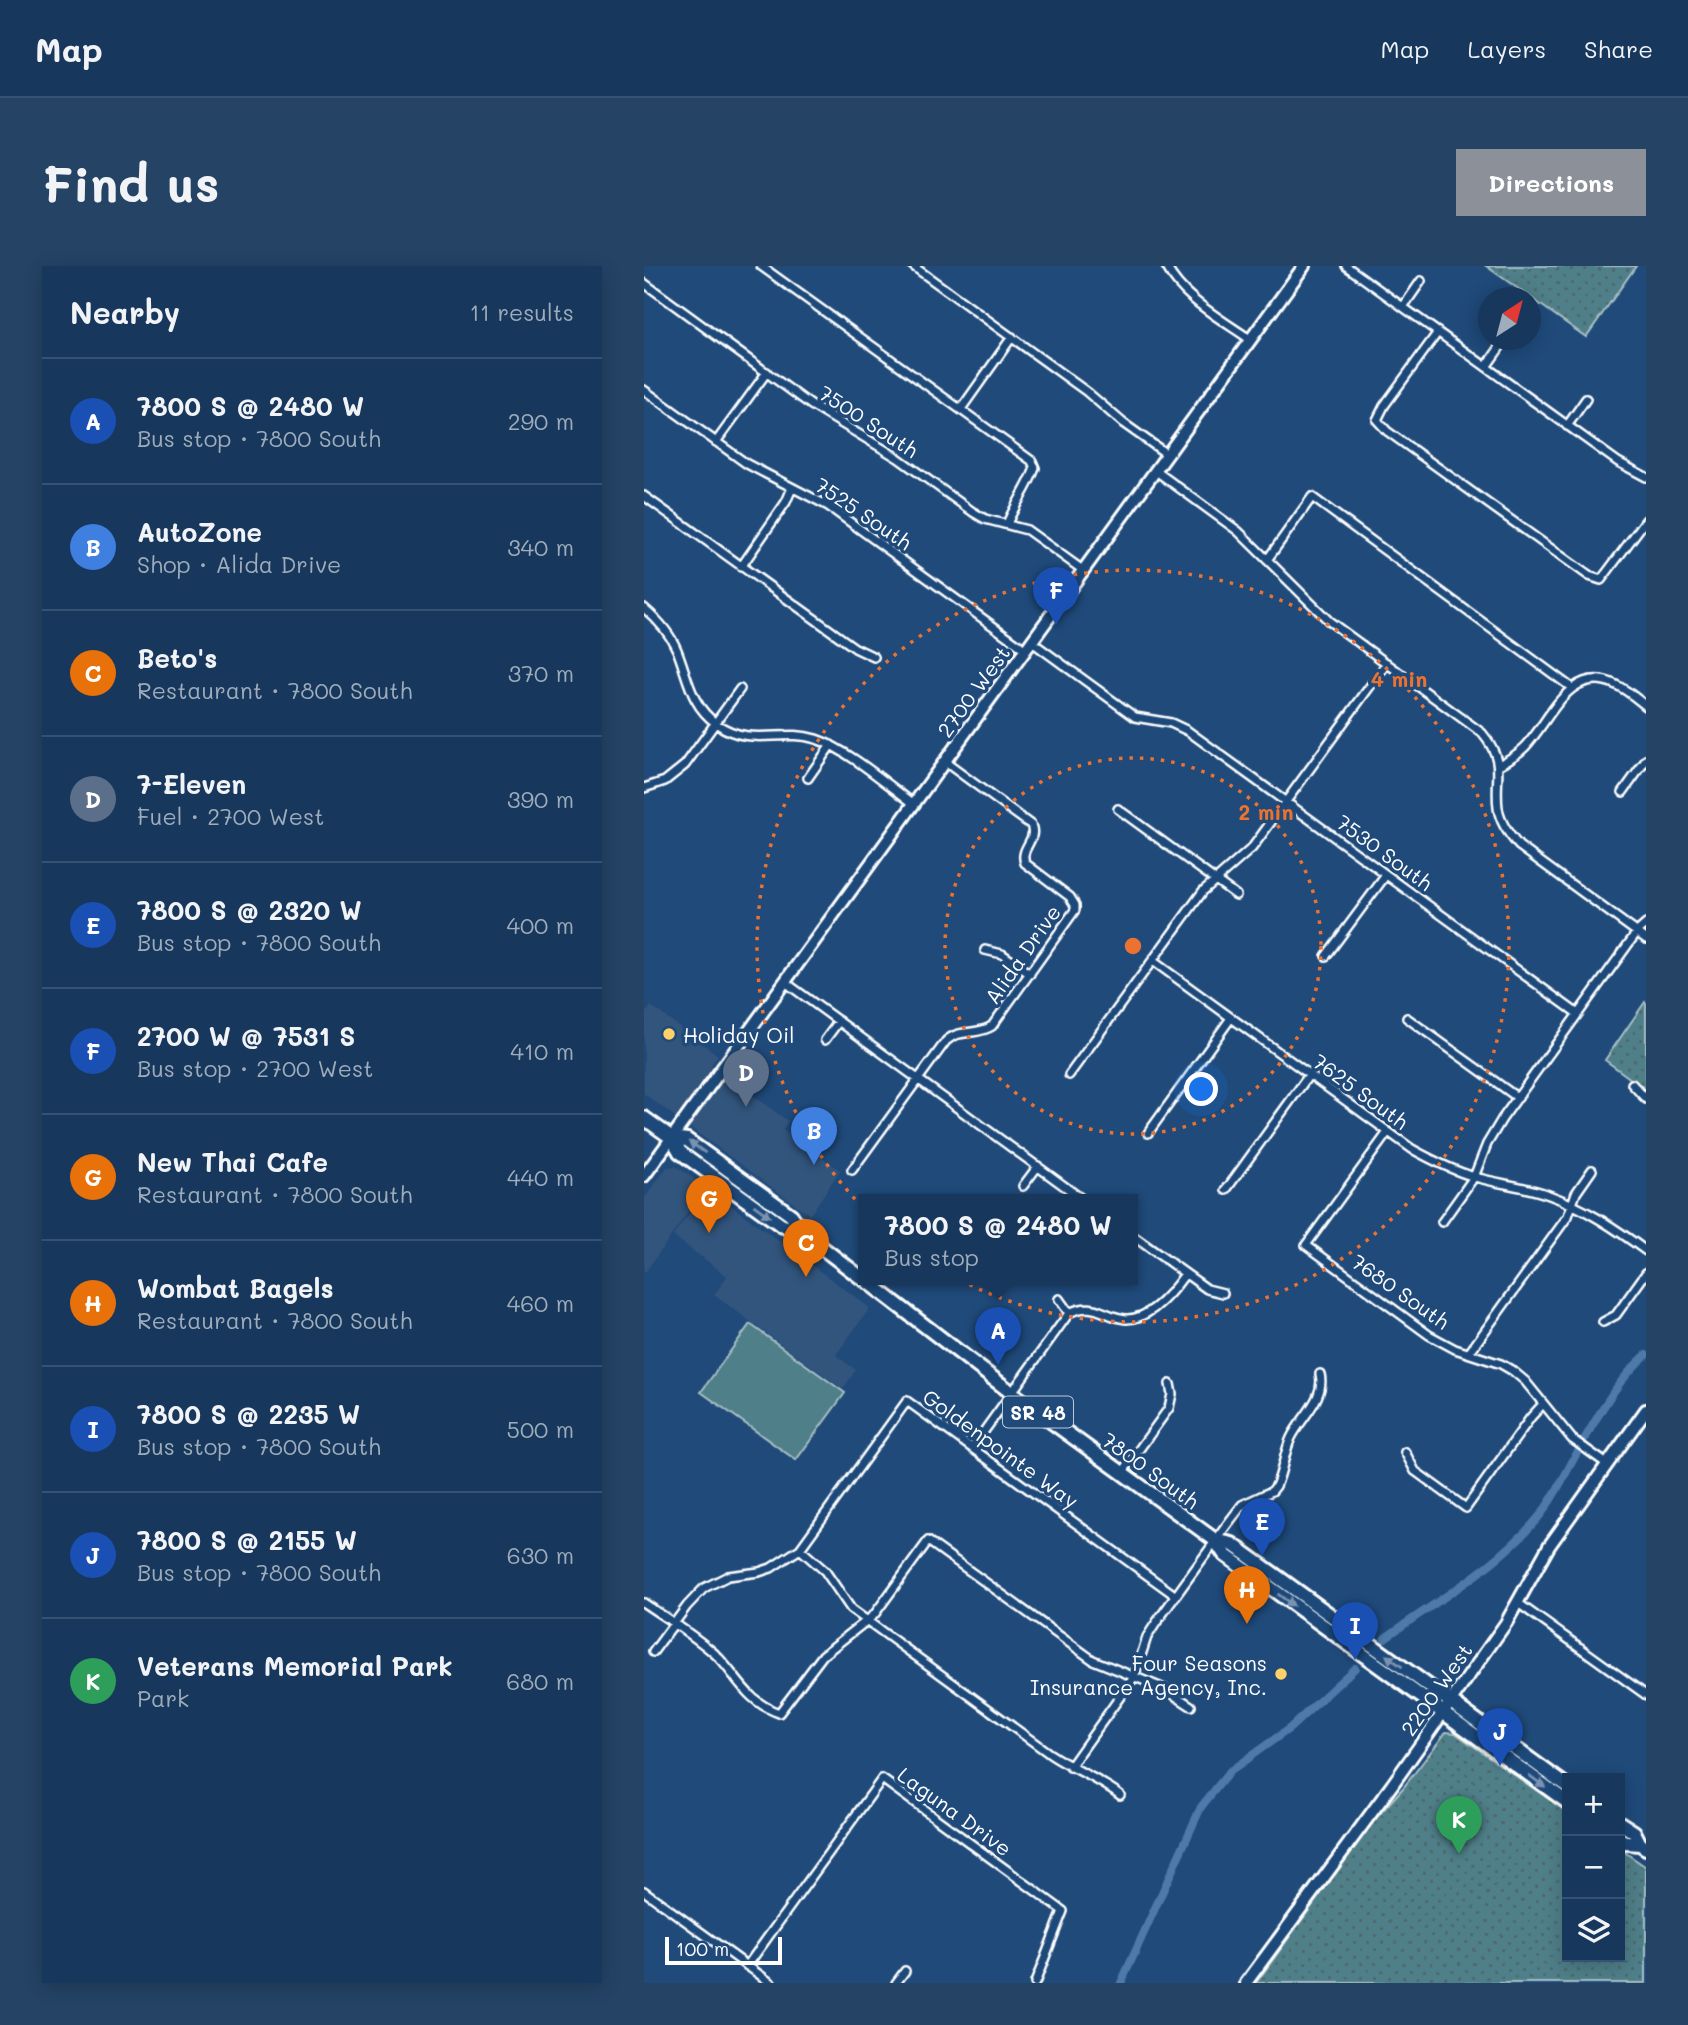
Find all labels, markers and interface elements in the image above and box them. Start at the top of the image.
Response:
text: Map [35,27,103,70]
text: Map [1381,33,1429,64]
text: Layers [1467,33,1546,64]
text: Share [1584,33,1653,64]
button: Directions [1456,149,1646,216]
text: Find us [42,151,220,214]
north arrow [1478,287,1541,350]
text: Nearby [70,292,180,332]
text: 11 results [469,297,574,327]
street label: 7500 South [814,379,924,463]
text: 7800 S @ 2480 W [137,389,364,423]
text: A [85,406,101,436]
text: 290 m [508,406,574,436]
text: Bus stop · 7800 South [137,423,381,453]
street label: 7525 South [810,471,918,555]
text: AutoZone [137,515,262,549]
text: B [85,532,101,562]
text: 340 m [507,532,574,562]
text: Shop · Alida Drive [137,549,341,579]
pin: F [1033,567,1079,625]
street label: 2700 West [931,640,1015,742]
text: Beto's [137,641,217,675]
text: C [84,658,102,688]
text: 370 m [508,658,574,688]
text: 4 min [1371,665,1427,692]
text: Restaurant · 7800 South [137,675,412,705]
text: 7-Eleven [137,767,246,801]
text: D [85,784,101,814]
text: 390 m [507,784,574,814]
text: 2 min [1238,798,1294,825]
text: Fuel · 2700 West [137,801,324,831]
street label: 7530 South [1331,808,1439,896]
text: 7800 S @ 2320 W [137,893,362,927]
street label: Alida Drive [978,899,1066,1009]
text: E [86,910,100,940]
text: 400 m [506,910,574,940]
text: Bus stop · 7800 South [137,927,381,957]
centre of rings [1121,934,1145,958]
text: 2700 W @ 7531 S [137,1019,356,1053]
place label: Holiday Oil [683,1021,795,1048]
marker: Holiday Oil [661,1026,677,1042]
text: F [86,1036,100,1066]
text: 410 m [510,1036,574,1066]
street label: 7625 South [1308,1047,1414,1135]
pin: D [723,1049,769,1107]
text: Bus stop · 2700 West [137,1053,373,1083]
your location [1184,1072,1218,1106]
pin: B [791,1107,837,1165]
one-way arrow [688,1140,706,1154]
text: New Thai Cafe [137,1145,328,1179]
text: G [84,1162,102,1192]
text: 440 m [507,1162,574,1192]
pin: G [686,1175,732,1233]
text: Restaurant · 7800 South [137,1179,412,1209]
popup [858,1194,1138,1285]
one-way arrow [753,1204,771,1218]
text: 7800 S @ 2480 W [884,1208,1112,1242]
pin: C [783,1219,829,1277]
text: Bus stop [884,1242,979,1272]
street label: 7680 South [1347,1247,1455,1335]
text: Wombat Bagels [137,1271,334,1305]
text: H [84,1288,102,1318]
text: 460 m [507,1288,574,1318]
text: Restaurant · 7800 South [137,1305,412,1335]
pin: A [975,1307,1021,1365]
street label: Goldenpointe Way [918,1382,1084,1514]
road number: SR 48 [1003,1396,1073,1428]
text: 7800 S @ 2235 W [137,1397,360,1431]
text: I [87,1414,99,1444]
text: 500 m [507,1414,574,1444]
street label: 7800 South [1097,1426,1205,1514]
text: Bus stop · 7800 South [137,1431,381,1461]
pin: E [1239,1498,1285,1556]
text: 7800 S @ 2155 W [137,1523,357,1557]
text: J [85,1540,101,1570]
text: 630 m [507,1540,574,1570]
text: Bus stop · 7800 South [137,1557,381,1587]
pin: H [1224,1566,1270,1624]
one-way arrow [1277,1592,1295,1606]
pin: I [1332,1602,1378,1660]
street label: 2200 West [1394,1637,1478,1741]
text: Veterans Memorial Park [137,1649,453,1683]
place label: Four Seasons Insurance Agency, Inc. [1030,1649,1267,1700]
one-way arrow [1385,1655,1403,1669]
text: K [85,1666,101,1696]
text: 680 m [506,1666,574,1696]
marker: Four Seasons Insurance Agency, Inc. [1273,1666,1289,1682]
text: Park [137,1683,189,1713]
pin: J [1477,1708,1523,1766]
street label: Laguna Drive [893,1760,1017,1862]
map controls [1562,1773,1625,1962]
button: + [1562,1773,1625,1836]
one-way arrow [1528,1774,1547,1788]
pin: K [1436,1796,1482,1854]
button: − [1562,1836,1625,1899]
button: layers [1562,1899,1625,1962]
scale bar [665,1934,782,1966]
text: 100 m [676,1936,729,1961]

